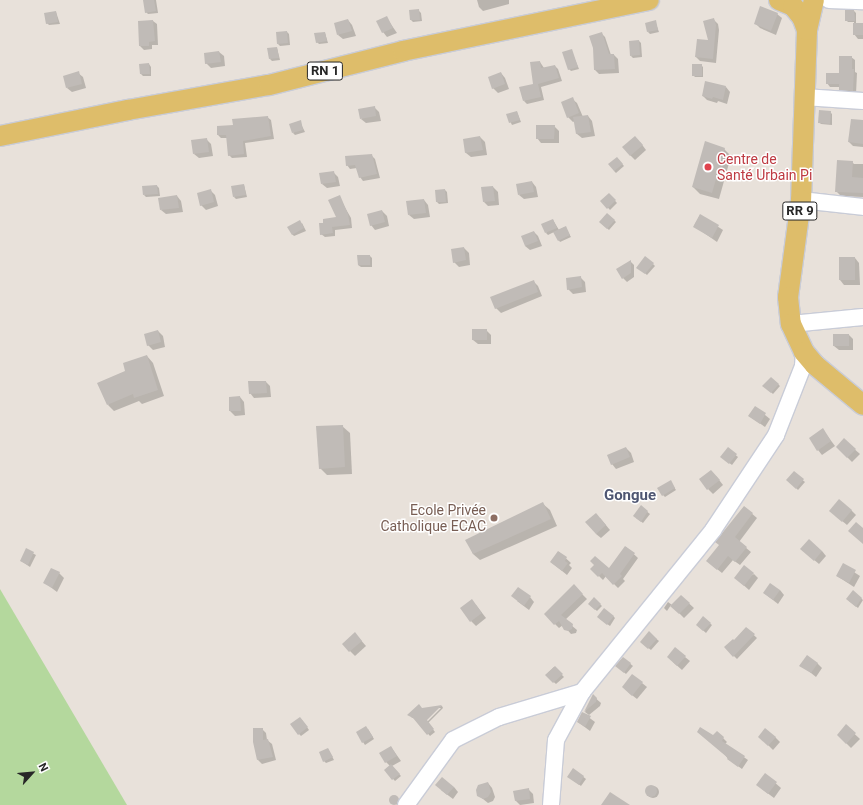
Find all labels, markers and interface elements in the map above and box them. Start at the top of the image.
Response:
road number: RN 1 [306,60,344,82]
place label: Centre de Santé Urbain Pi [717,151,812,184]
marker: Centre de Santé Urbain Pi [702,161,714,173]
road number: RR 9 [782,200,818,222]
district label: Gongue [604,487,656,505]
place label: Ecole Privée Catholique ECAC [380,502,486,534]
marker: Ecole Privée Catholique ECAC [489,513,499,523]
north arrow [12,753,52,793]
text: N [36,761,51,774]

